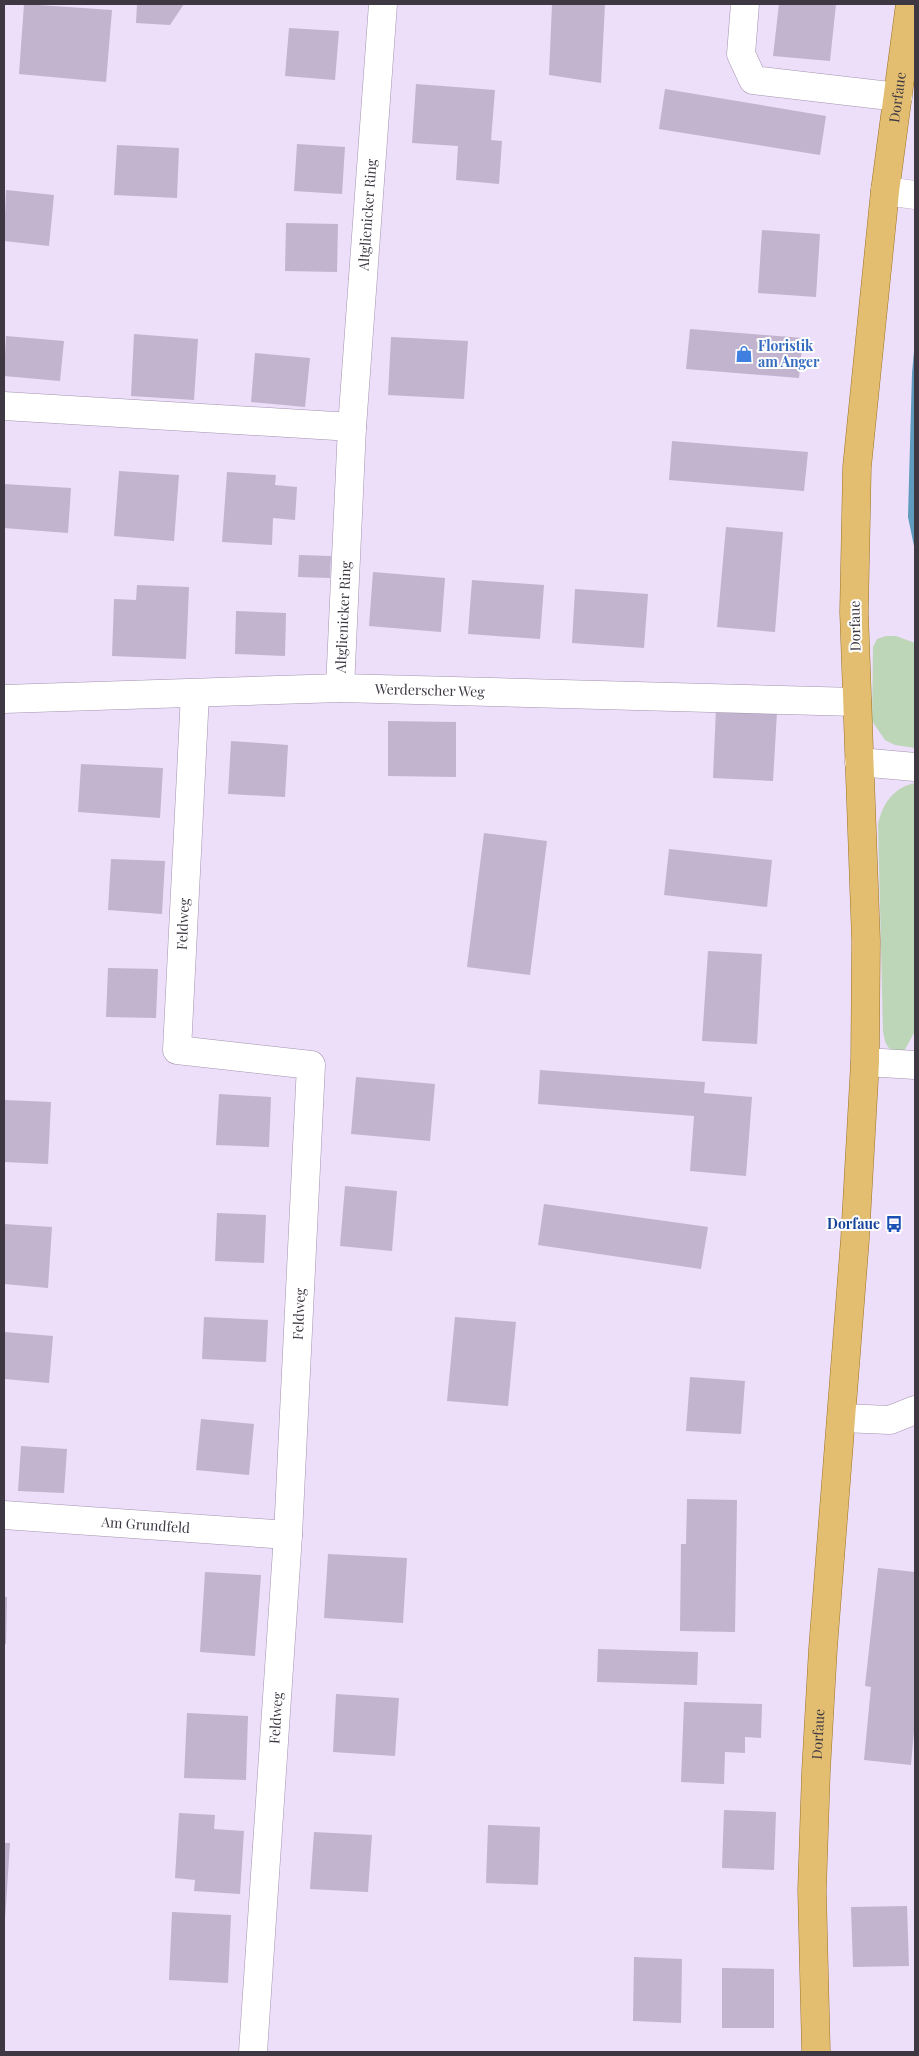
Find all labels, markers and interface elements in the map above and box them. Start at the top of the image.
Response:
street label: Dorfaue [884,71,910,124]
street label: Altglienicker Ring [353,158,381,272]
place label: Floristik am Anger [758,336,820,371]
shop icon: Floristik am Anger [734,344,754,364]
street label: Altglienicker Ring [331,560,355,674]
street label: Dorfaue [845,600,864,652]
street label: Werderscher Weg [374,679,486,701]
street label: Feldweg [172,897,193,950]
place label: Dorfaue [827,1214,880,1233]
bus stop icon: Dorfaue [884,1214,904,1234]
street label: Feldweg [288,1287,309,1340]
street label: Am Grundfeld [100,1512,191,1537]
street label: Feldweg [264,1691,287,1744]
street label: Dorfaue [807,1708,829,1760]

